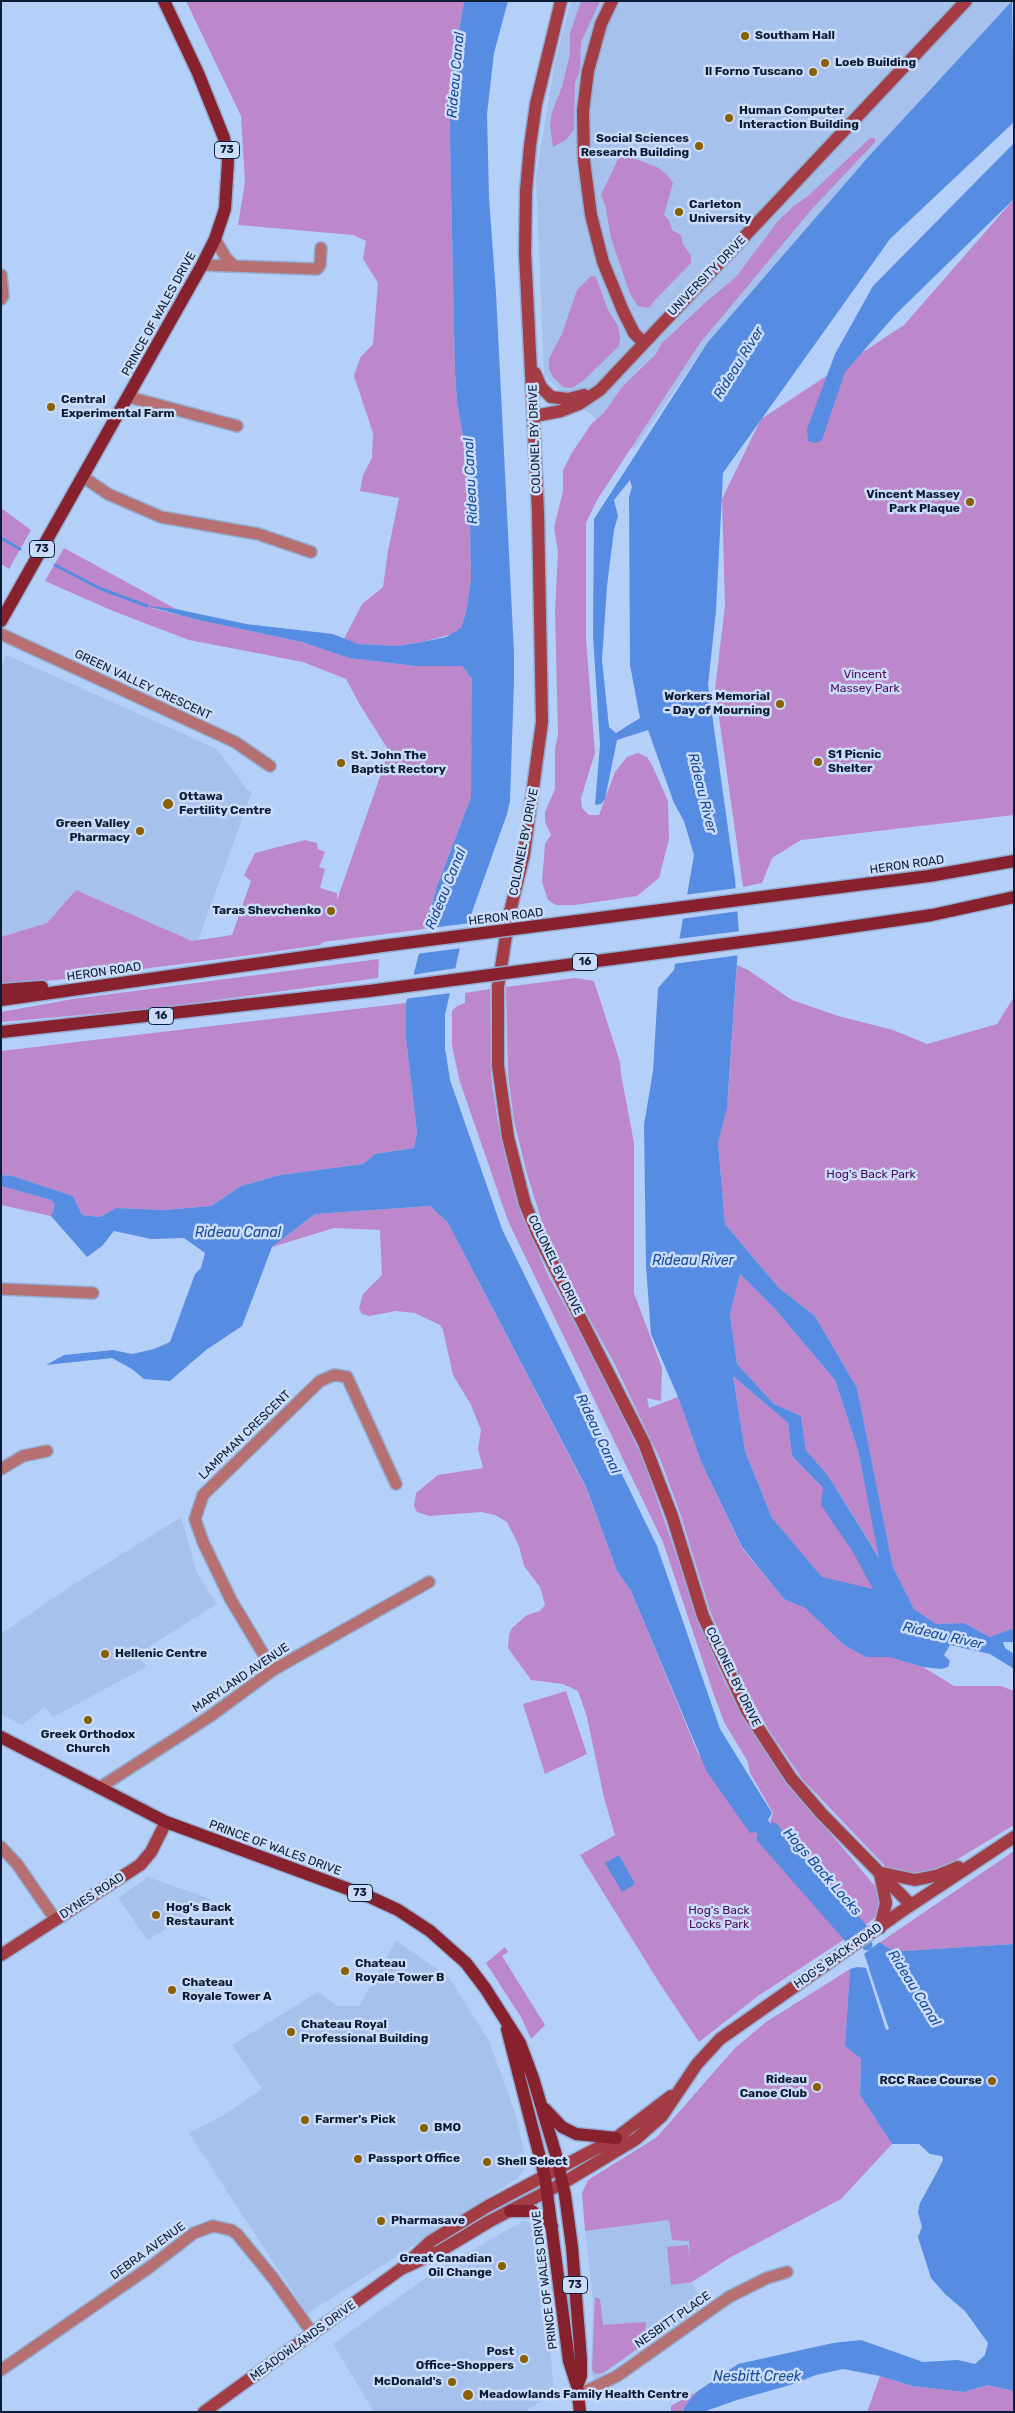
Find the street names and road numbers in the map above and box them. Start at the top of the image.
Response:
road number: 73 [214,142,240,158]
street label: UNIVERSITY DRIVE [665,233,749,319]
street label: PRINCE OF WALES DRIVE [119,249,199,379]
street label: COLONEL BY DRIVE [526,384,544,494]
road number: 73 [30,540,54,558]
street label: GREEN VALLEY CRESCENT [72,647,214,723]
street label: COLONEL BY DRIVE [507,787,541,897]
street label: HERON ROAD [869,853,945,877]
street label: HERON ROAD [468,905,544,929]
road number: 16 [572,954,598,970]
street label: HERON ROAD [66,960,142,984]
road number: 16 [148,1008,174,1024]
street label: COLONEL BY DRIVE [525,1213,585,1317]
street label: LAMPMAN CRESCENT [196,1387,294,1483]
street label: COLONEL BY DRIVE [703,1625,763,1729]
street label: MARYLAND AVENUE [190,1640,292,1716]
street label: PRINCE OF WALES DRIVE [207,1817,343,1879]
street label: DYNES ROAD [57,1870,127,1922]
road number: 73 [348,1885,372,1902]
street label: HOG'S BACK ROAD [791,1920,885,1992]
street label: PRINCE OF WALES DRIVE [529,2210,561,2350]
street label: DEBRA AVENUE [108,2219,188,2283]
road number: 73 [562,2276,588,2294]
street label: NESBITT PLACE [632,2289,714,2351]
street label: MEADOWLANDS DRIVE [247,2298,359,2384]

